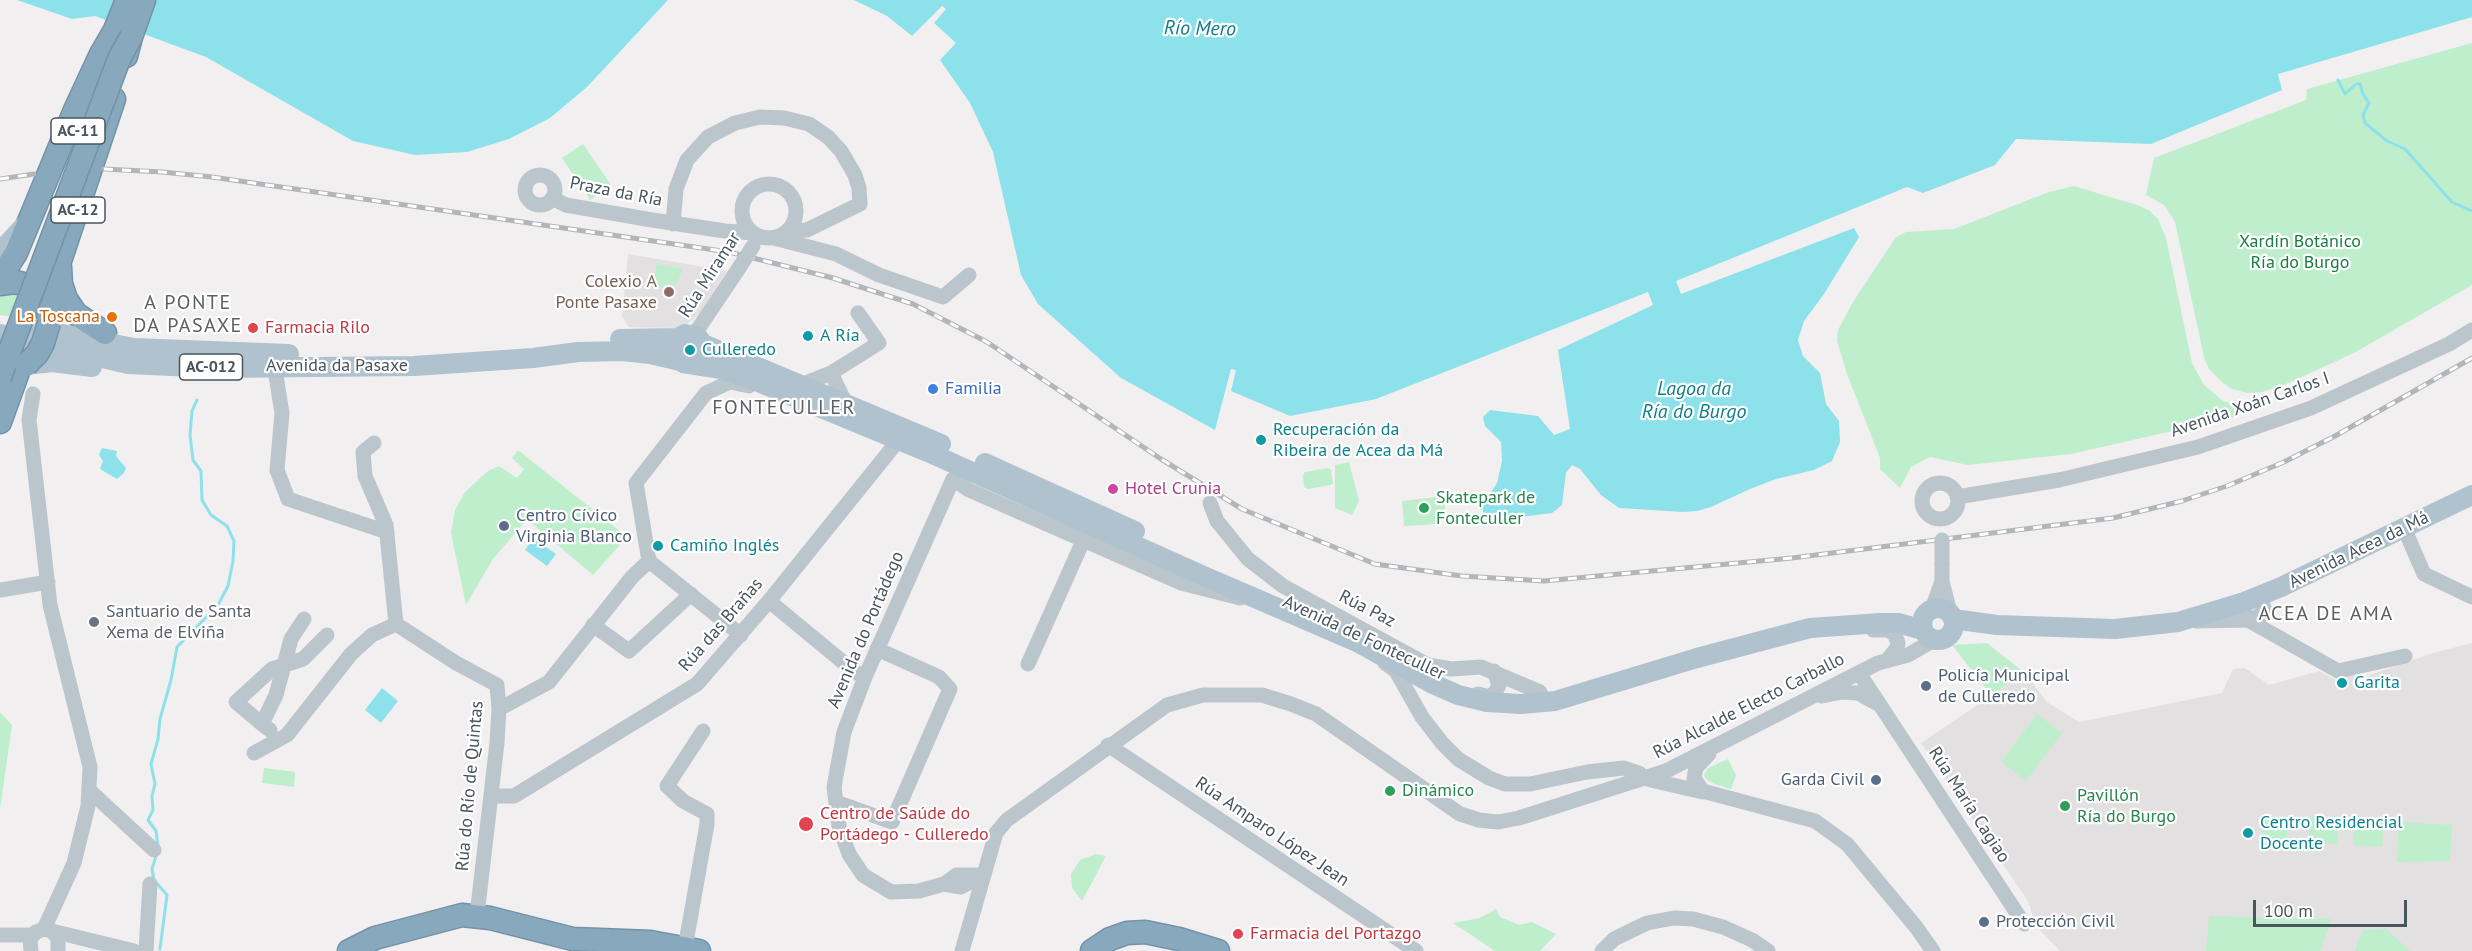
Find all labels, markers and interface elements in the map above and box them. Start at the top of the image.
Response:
water label: Río Mero [1164,16,1236,42]
road number: AC-11 [51,118,105,144]
street label: Praza da Ría [568,172,664,212]
road number: AC-12 [51,197,105,223]
street label: Rúa Miramar [674,228,746,322]
park label: Xardín Botánico Ría do Burgo [2239,231,2361,274]
place label: Colexio A Ponte Pasaxe [555,271,657,314]
marker: Colexio A Ponte Pasaxe [662,285,676,299]
district label: A PONTE DA PASAXE [133,291,243,338]
place label: La Toscana [17,306,100,328]
marker: La Toscana [105,310,119,324]
place label: Farmacia Rilo [265,317,370,339]
marker: Farmacia Rilo [246,321,260,335]
place label: A Ría [820,325,860,347]
marker: A Ría [801,329,815,343]
place label: Culleredo [702,339,776,361]
marker: Culleredo [683,343,697,357]
road number: AC-012 [180,354,242,380]
street label: Avenida da Pasaxe [266,355,408,377]
street label: Avenida Xoán Carlos I [2168,368,2332,442]
water label: Lagoa da Ría do Burgo [1642,377,1746,424]
place label: Familia [945,378,1002,400]
marker: Familia [926,382,940,396]
district label: FONTECULLER [712,396,856,420]
place label: Recuperación da Ribeira de Acea da Má [1273,419,1443,462]
marker: Recuperación da Ribeira de Acea da Má [1254,433,1268,447]
place label: Hotel Crunia [1125,478,1221,500]
marker: Hotel Crunia [1106,482,1120,496]
place label: Skatepark de Fonteculler [1436,487,1535,530]
marker: Skatepark de Fonteculler [1417,501,1431,515]
place label: Centro Cívico Virginia Blanco [516,505,632,548]
street label: Avenida Acea da Má [2285,507,2433,593]
marker: Centro Cívico Virginia Blanco [497,519,511,533]
place label: Camiño Inglés [670,535,779,557]
marker: Camiño Inglés [651,539,665,553]
street label: Avenida do Portádego [823,548,909,712]
street label: Rúa das Brañas [675,574,767,676]
street label: Rúa Paz [1335,586,1399,632]
street label: Avenida de Fonteculler [1279,591,1449,685]
place label: Santuario de Santa Xema de Elviña [106,601,251,644]
district label: ACEA DE AMA [2258,602,2394,626]
marker: Santuario de Santa Xema de Elviña [87,615,101,629]
street label: Rúa Alcalde Electo Carballo [1650,648,1848,764]
place label: Policía Municipal de Culleredo [1938,665,2069,708]
place label: Garita [2354,672,2400,694]
marker: Garita [2335,676,2349,690]
marker: Policía Municipal de Culleredo [1919,679,1933,693]
street label: Rúa do Río de Quintas [452,700,488,872]
street label: Rúa María Cagiao [1924,743,2014,867]
place label: Garda Civil [1781,769,1864,791]
street label: Rúa Amparo López Jean [1191,772,1353,892]
marker: Garda Civil [1869,773,1883,787]
place label: Dinámico [1402,780,1474,802]
marker: Dinámico [1383,784,1397,798]
place label: Pavillón Ría do Burgo [2077,785,2176,828]
marker: Pavillón Ría do Burgo [2058,799,2072,813]
place label: Centro de Saúde do Portádego - Culleredo [820,803,989,846]
place label: Centro Residencial Docente [2260,812,2403,854]
marker: Centro de Saúde do Portádego - Culleredo [797,815,815,833]
marker: Centro Residencial Docente [2241,826,2255,840]
scale bar [2256,888,2410,926]
text: 100 m [2264,899,2313,922]
place label: Protección Civil [1996,911,2115,933]
marker: Protección Civil [1977,915,1991,929]
place label: Farmacia del Portazgo [1250,923,1421,945]
marker: Farmacia del Portazgo [1231,927,1245,941]

